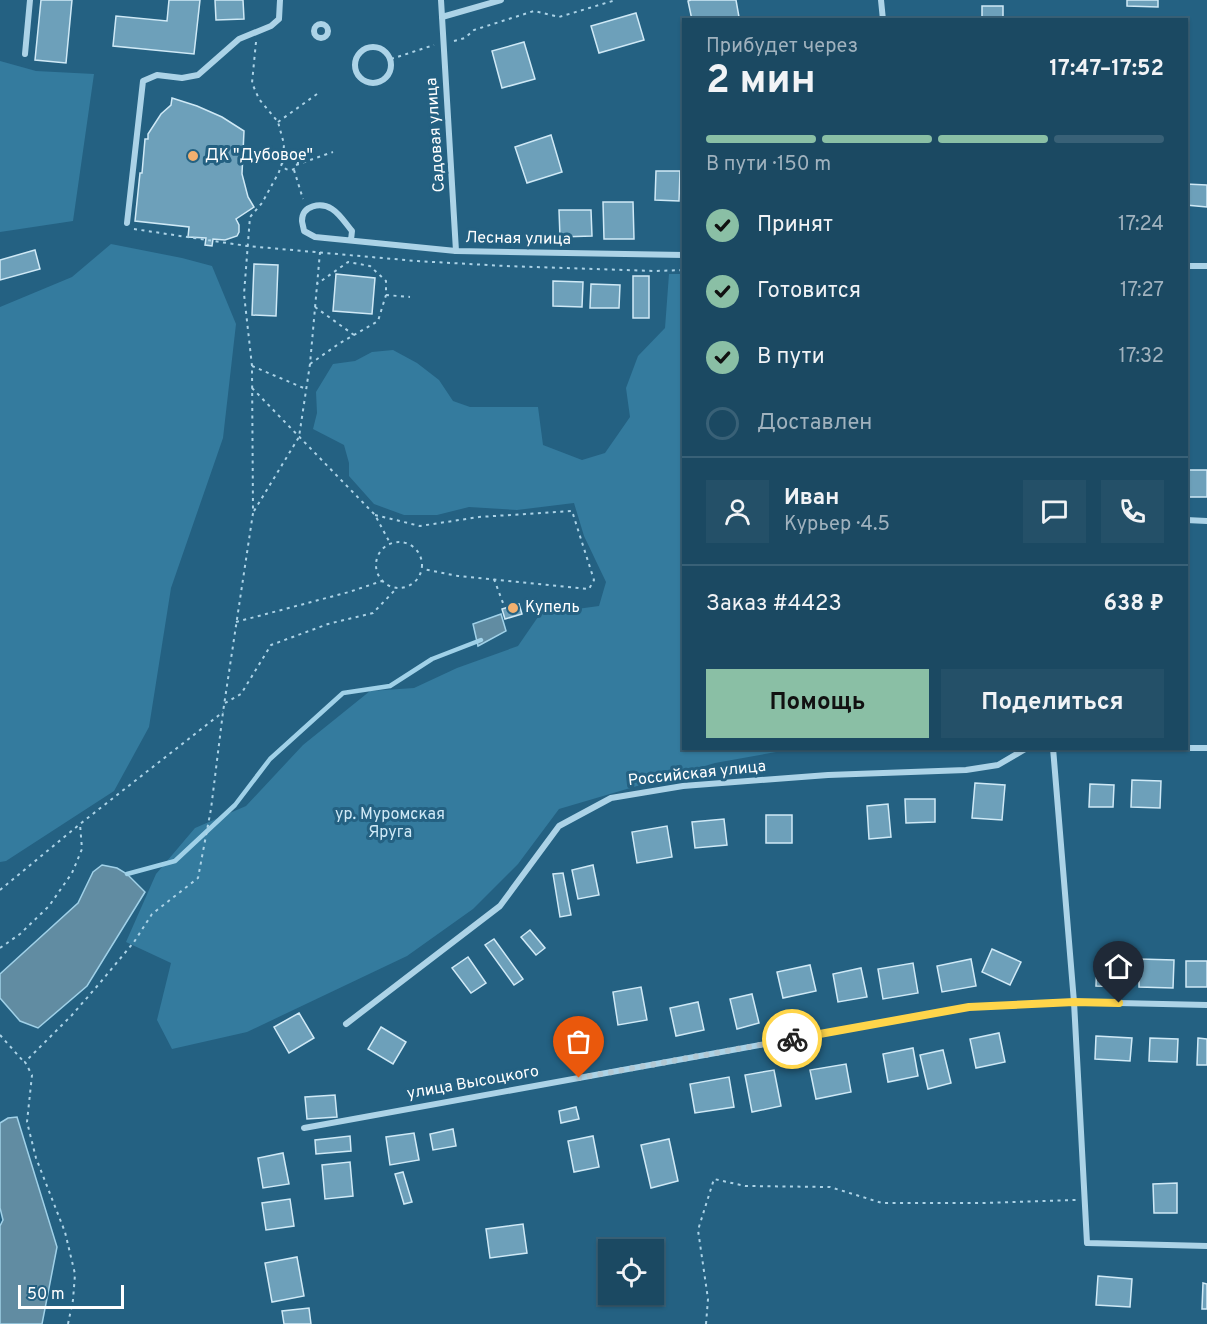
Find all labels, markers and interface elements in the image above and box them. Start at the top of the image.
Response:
text: Прибудет через [706,34,858,60]
text: 17:47–17:52 [1049,56,1164,83]
text: 2 мин [706,58,816,107]
street label: Садовая улица [422,77,450,193]
place label: ДК "Дубовое" [205,146,313,166]
marker: ДК "Дубовое" [186,149,200,163]
text: В пути · 150 m [706,152,831,178]
icon: check [706,209,739,242]
text: Принят [757,212,833,239]
text: 17:24 [1118,212,1164,238]
street label: Лесная улица [465,228,571,250]
icon: check [706,275,739,308]
text: Готовится [757,278,861,305]
text: 17:27 [1120,278,1164,304]
icon: check [706,341,739,374]
text: В пути [757,344,825,371]
text: 17:32 [1119,344,1164,370]
text: Доставлен [757,410,872,437]
button: person [706,480,769,543]
button: chat [1023,480,1086,543]
button: phone [1101,480,1164,543]
text: Иван [784,485,839,512]
text: Курьер · 4.5 [784,512,890,538]
text: Заказ #4423 [706,591,842,618]
text: 638 ₽ [1104,591,1164,618]
place label: Купель [525,598,580,618]
marker: Купель [506,601,520,615]
button: Помощь [706,669,929,738]
button: Поделиться [941,669,1164,738]
street label: Российская улица [627,757,767,791]
park label: ур. Муромская Яруга [335,805,445,843]
pin [1093,941,1144,1003]
icon: home [1102,950,1135,983]
courier [762,1009,822,1069]
pin [553,1016,604,1078]
icon: bike [776,1023,809,1056]
icon: bag [562,1025,595,1058]
street label: улица Высоцкого [405,1062,541,1104]
map controls [598,1239,664,1305]
button: locate [598,1239,664,1305]
scale bar [18,1282,124,1310]
text: 50 m [27,1285,65,1305]

